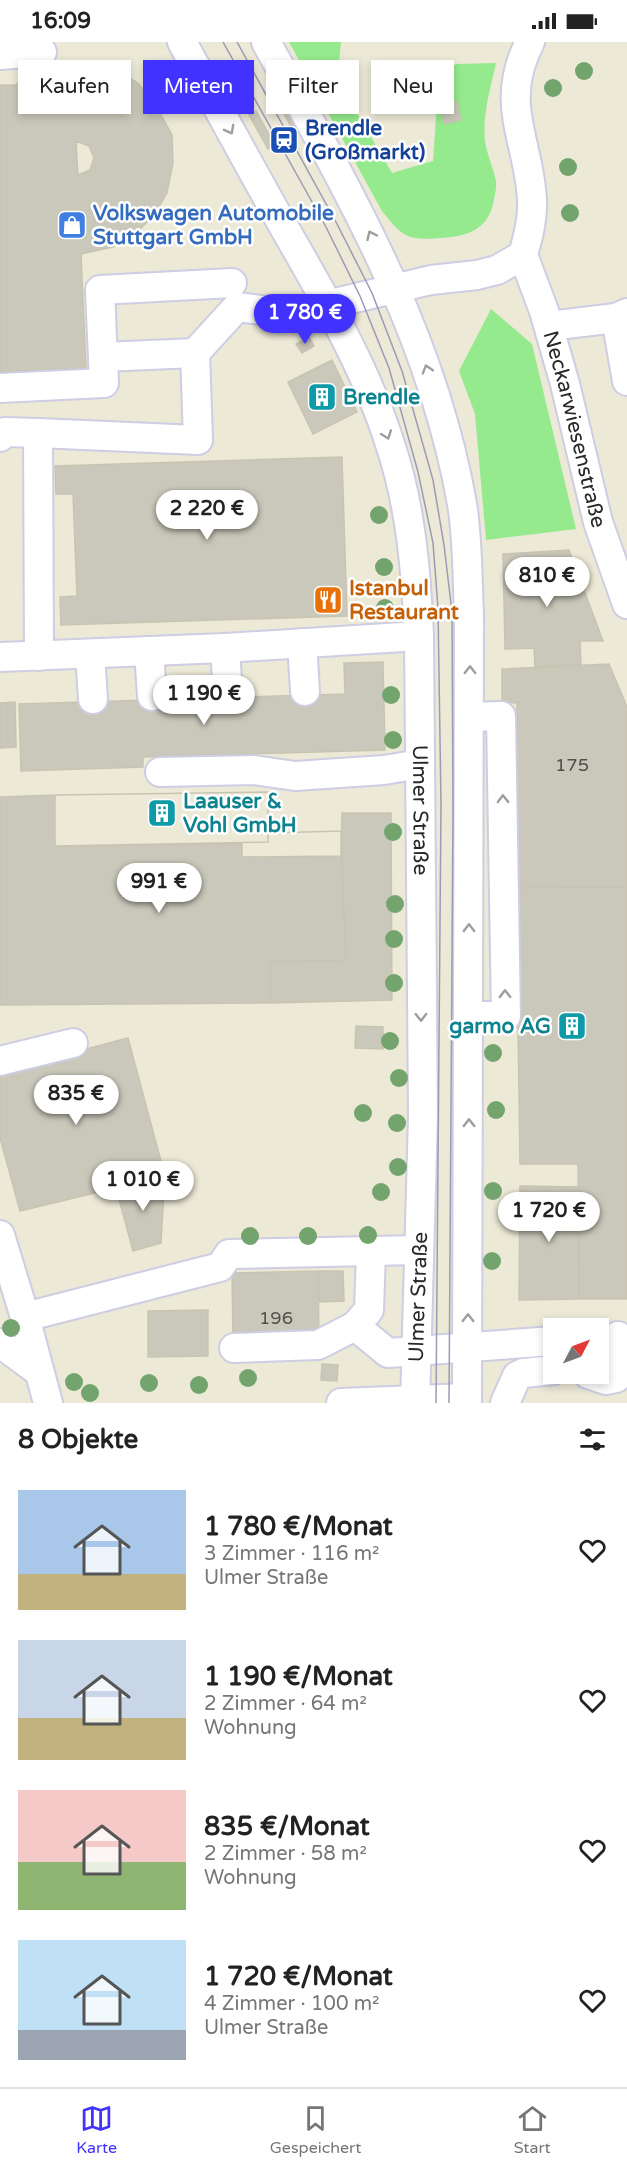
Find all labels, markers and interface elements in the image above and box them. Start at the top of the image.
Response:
text: 16:09 [30,8,91,34]
chip: Kaufen [18,60,131,114]
chip: Mieten [143,60,254,114]
chip: Filter [266,60,359,114]
chip: Neu [371,60,454,114]
place label: Brendle (Großmarkt) [305,116,425,165]
one-way arrow [223,124,234,135]
station icon: Brendle (Großmarkt) [268,124,300,156]
place label: Volkswagen Automobile Stuttgart GmbH [93,201,334,250]
shop icon: Volkswagen Automobile Stuttgart GmbH [56,209,88,241]
one-way arrow [366,231,378,242]
pin: 1 780 € [250,294,360,345]
text: 1 780 € [268,301,342,325]
street label: Neckarwiesenstraße [537,328,611,530]
one-way arrow [422,364,435,375]
building icon: Brendle [306,381,338,413]
place label: Brendle [343,385,420,410]
one-way arrow [380,428,392,439]
pin: 2 220 € [152,490,262,541]
text: 2 220 € [170,497,244,521]
pin: 810 € [505,557,589,608]
text: 810 € [519,564,575,588]
place label: Istanbul Restaurant [349,576,459,625]
restaurant icon: Istanbul Restaurant [312,584,344,616]
one-way arrow [464,666,476,675]
pin: 1 190 € [149,675,259,726]
text: 1 190 € [167,682,241,706]
street label: Ulmer Straße [407,745,433,875]
house number: 175 [555,754,589,776]
place label: Laauser & Vohl GmbH [183,789,297,838]
one-way arrow [496,795,509,804]
building icon: Laauser & Vohl GmbH [146,797,178,829]
pin: 991 € [117,863,201,914]
text: 991 € [131,870,187,894]
one-way arrow [463,924,475,933]
one-way arrow [499,990,512,999]
building icon: garmo AG [556,1010,588,1042]
one-way arrow [415,1012,427,1021]
place label: garmo AG [449,1014,551,1039]
pin: 835 € [34,1075,118,1126]
text: 835 € [48,1082,104,1106]
one-way arrow [463,1119,475,1128]
pin: 1 010 € [88,1161,198,1212]
text: 1 010 € [106,1168,180,1192]
pin: 1 720 € [494,1192,604,1243]
text: 1 720 € [512,1199,586,1223]
street label: Ulmer Straße [404,1231,433,1363]
house number: 196 [259,1307,293,1329]
one-way arrow [462,1314,474,1323]
north arrow [543,1318,609,1384]
map controls [543,1318,609,1384]
icon: filters [576,1423,609,1456]
text: 8 Objekte [18,1424,138,1455]
text: 1 780 €/Monat [204,1511,393,1542]
icon: home [66,1514,138,1586]
icon: heart [576,1534,609,1567]
text: 3 Zimmer · 116 m² [204,1542,379,1566]
text: Ulmer Straße [204,1566,328,1590]
text: 1 190 €/Monat [204,1661,393,1692]
icon: home [66,1664,138,1736]
icon: heart [576,1684,609,1717]
text: 2 Zimmer · 64 m² [204,1692,367,1716]
text: Wohnung [204,1716,297,1740]
text: 835 €/Monat [204,1811,370,1842]
icon: home [66,1814,138,1886]
icon: heart [576,1834,609,1867]
text: 2 Zimmer · 58 m² [204,1842,367,1866]
text: Wohnung [204,1866,297,1890]
text: 1 720 €/Monat [204,1961,393,1992]
icon: home [66,1964,138,2036]
icon: heart [576,1984,609,2017]
text: 4 Zimmer · 100 m² [204,1992,379,2016]
text: Ulmer Straße [204,2016,328,2040]
tab: Karte [76,2102,117,2158]
tab: Gespeichert [270,2102,361,2158]
tab: Start [514,2102,551,2158]

